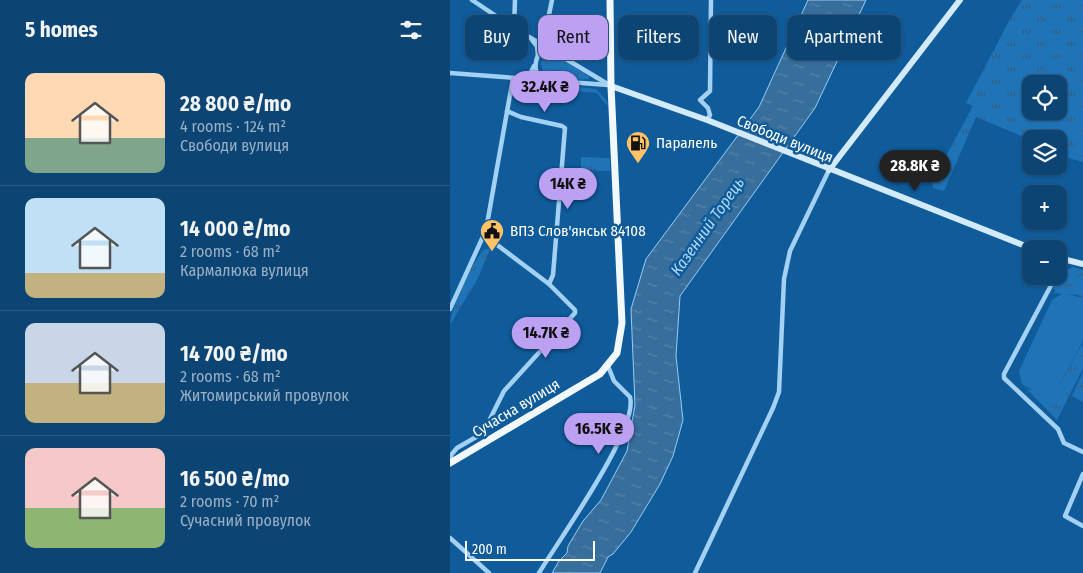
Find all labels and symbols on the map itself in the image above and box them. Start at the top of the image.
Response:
pin: 32.4K ₴ [499,70,591,113]
street label: Свободи вулиця [734,111,836,167]
fuel station icon: Паралель [625,130,651,164]
place label: Паралель [656,134,717,152]
pin: 28.8K ₴ [869,150,961,192]
pin: 14K ₴ [533,168,603,210]
water label: Казенний Торець [667,174,748,279]
public building icon: ВПЗ Слов'янськ 84108 [479,218,505,252]
place label: ВПЗ Слов'янськ 84108 [510,222,646,240]
pin: 14.7K ₴ [500,316,592,359]
street label: Сучасна вулиця [469,375,563,441]
pin: 16.5K ₴ [553,412,645,455]
scale bar [465,538,595,561]

